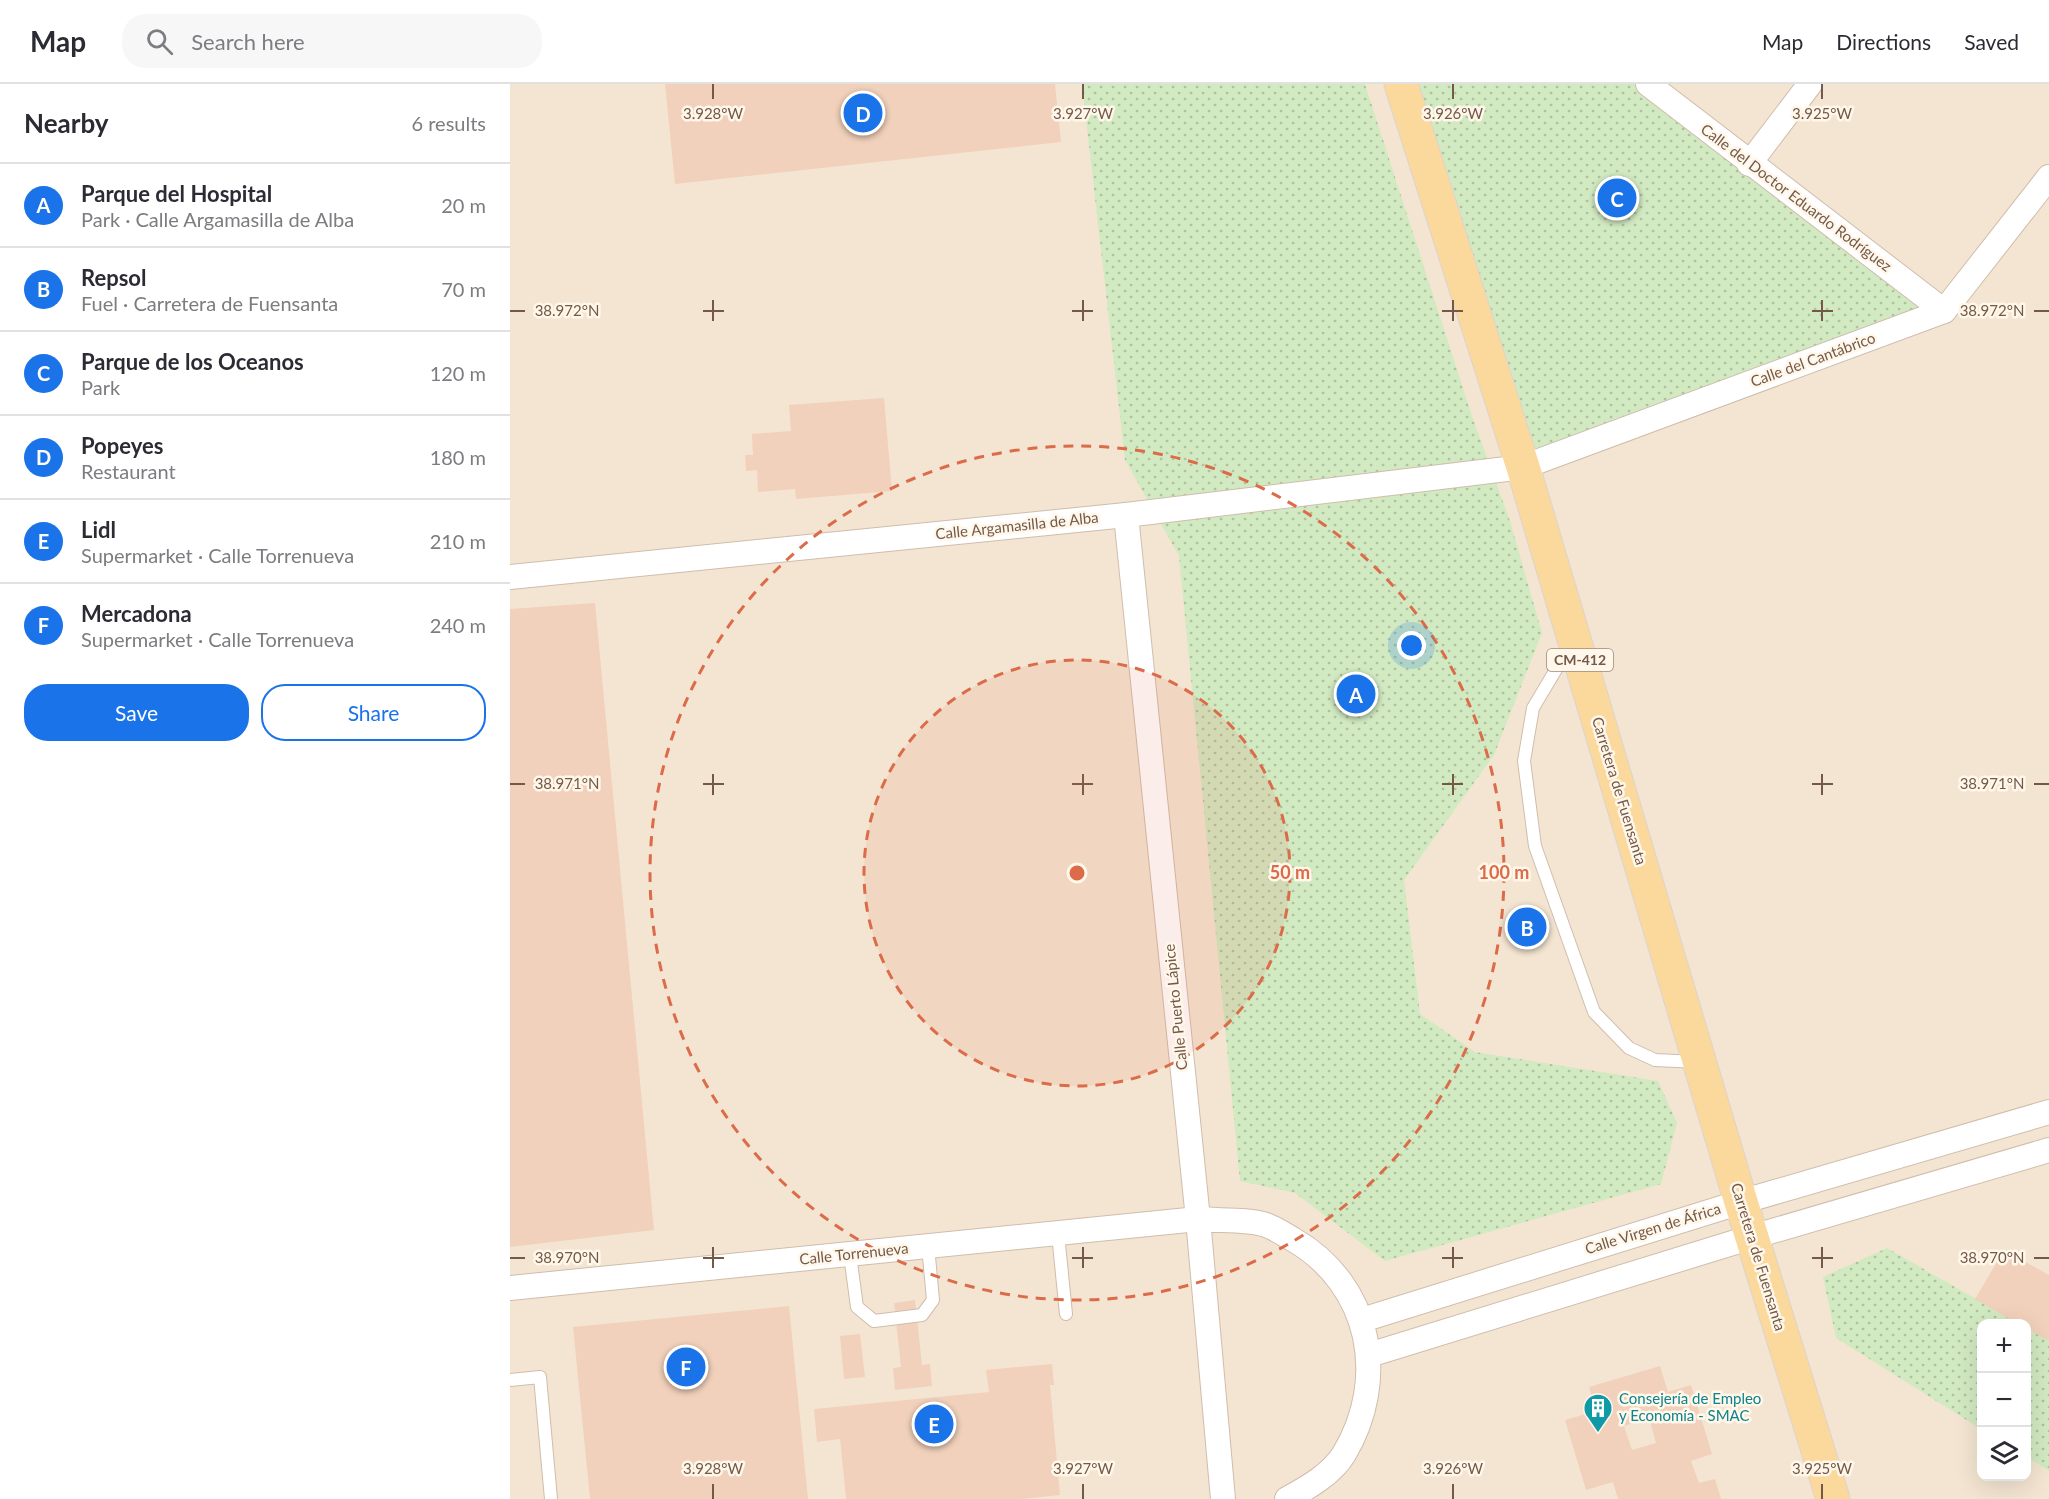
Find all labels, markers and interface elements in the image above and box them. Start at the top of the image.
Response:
search box [122,14,542,68]
text: Map [30,24,86,58]
icon: search [143,25,176,58]
text: Search here [191,28,305,55]
text: Map [1762,29,1803,54]
text: Directions [1836,29,1931,54]
text: Saved [1964,29,2019,54]
pin: D [844,90,882,135]
text: 3.928°W [683,104,744,122]
text: 3.927°W [1053,104,1114,122]
text: 3.926°W [1423,104,1484,122]
text: 3.925°W [1792,104,1853,122]
text: Nearby [24,107,109,139]
text: 6 results [411,111,486,135]
street label: Calle del Doctor Eduardo Rodríguez [1698,120,1896,275]
pin: C [1598,176,1636,220]
text: Parque del Hospital [81,180,272,207]
text: A [37,193,50,217]
text: 20 m [441,193,486,217]
text: Park · Calle Argamasilla de Alba [81,207,354,231]
text: Repsol [81,264,146,291]
text: B [37,277,50,301]
text: 70 m [441,277,486,301]
text: Fuel · Carretera de Fuensanta [81,291,338,315]
text: 38.972°N [535,301,599,319]
text: 38.972°N [1960,301,2024,319]
street label: Calle del Cantábrico [1748,328,1878,390]
text: Parque de los Oceanos [81,348,304,375]
text: C [37,361,50,385]
text: 120 m [430,361,486,385]
text: Park [81,375,120,399]
text: Popeyes [81,432,163,459]
text: D [36,445,51,469]
text: 180 m [430,445,486,469]
text: Restaurant [81,459,176,483]
street label: Calle Argamasilla de Alba [934,507,1099,543]
text: Lidl [81,516,116,543]
text: E [38,529,49,553]
text: 210 m [430,529,486,553]
text: Supermarket · Calle Torrenueva [81,543,354,567]
text: Mercadona [81,600,192,627]
text: F [38,613,49,637]
text: 240 m [430,613,486,637]
text: Supermarket · Calle Torrenueva [81,627,354,651]
your location [1397,631,1426,660]
road number: CM-412 [1547,649,1613,671]
pin: A [1336,672,1376,716]
button: Save [24,684,249,741]
button: Share [261,684,486,741]
street label: Carretera de Fuensanta [1589,715,1651,867]
text: 38.971°N [535,774,599,792]
text: 38.971°N [1960,774,2024,792]
text: 50 m [1270,861,1310,883]
text: 100 m [1479,861,1529,883]
centre of rings [1067,863,1087,883]
pin: B [1508,904,1546,950]
street label: Calle Puerto Lápice [1159,943,1191,1071]
street label: Carretera de Fuensanta [1728,1181,1790,1333]
street label: Calle Virgen de África [1583,1199,1723,1257]
street label: Calle Torrenueva [799,1238,909,1268]
text: 38.970°N [535,1248,599,1266]
text: 38.970°N [1960,1248,2024,1266]
map controls [1977,1319,2031,1481]
button: + [1977,1319,2031,1373]
pin: F [666,1344,705,1390]
button: − [1977,1373,2031,1427]
place label: Consejería de Empleo y Economía - SMAC [1619,1389,1761,1424]
building icon: Consejería de Empleo y Economía - SMAC [1582,1392,1614,1434]
pin: E [914,1402,954,1446]
button: layers [1977,1427,2031,1481]
text: 3.928°W [683,1459,744,1477]
text: 3.927°W [1053,1459,1114,1477]
text: 3.926°W [1423,1459,1484,1477]
text: 3.925°W [1792,1459,1853,1477]

